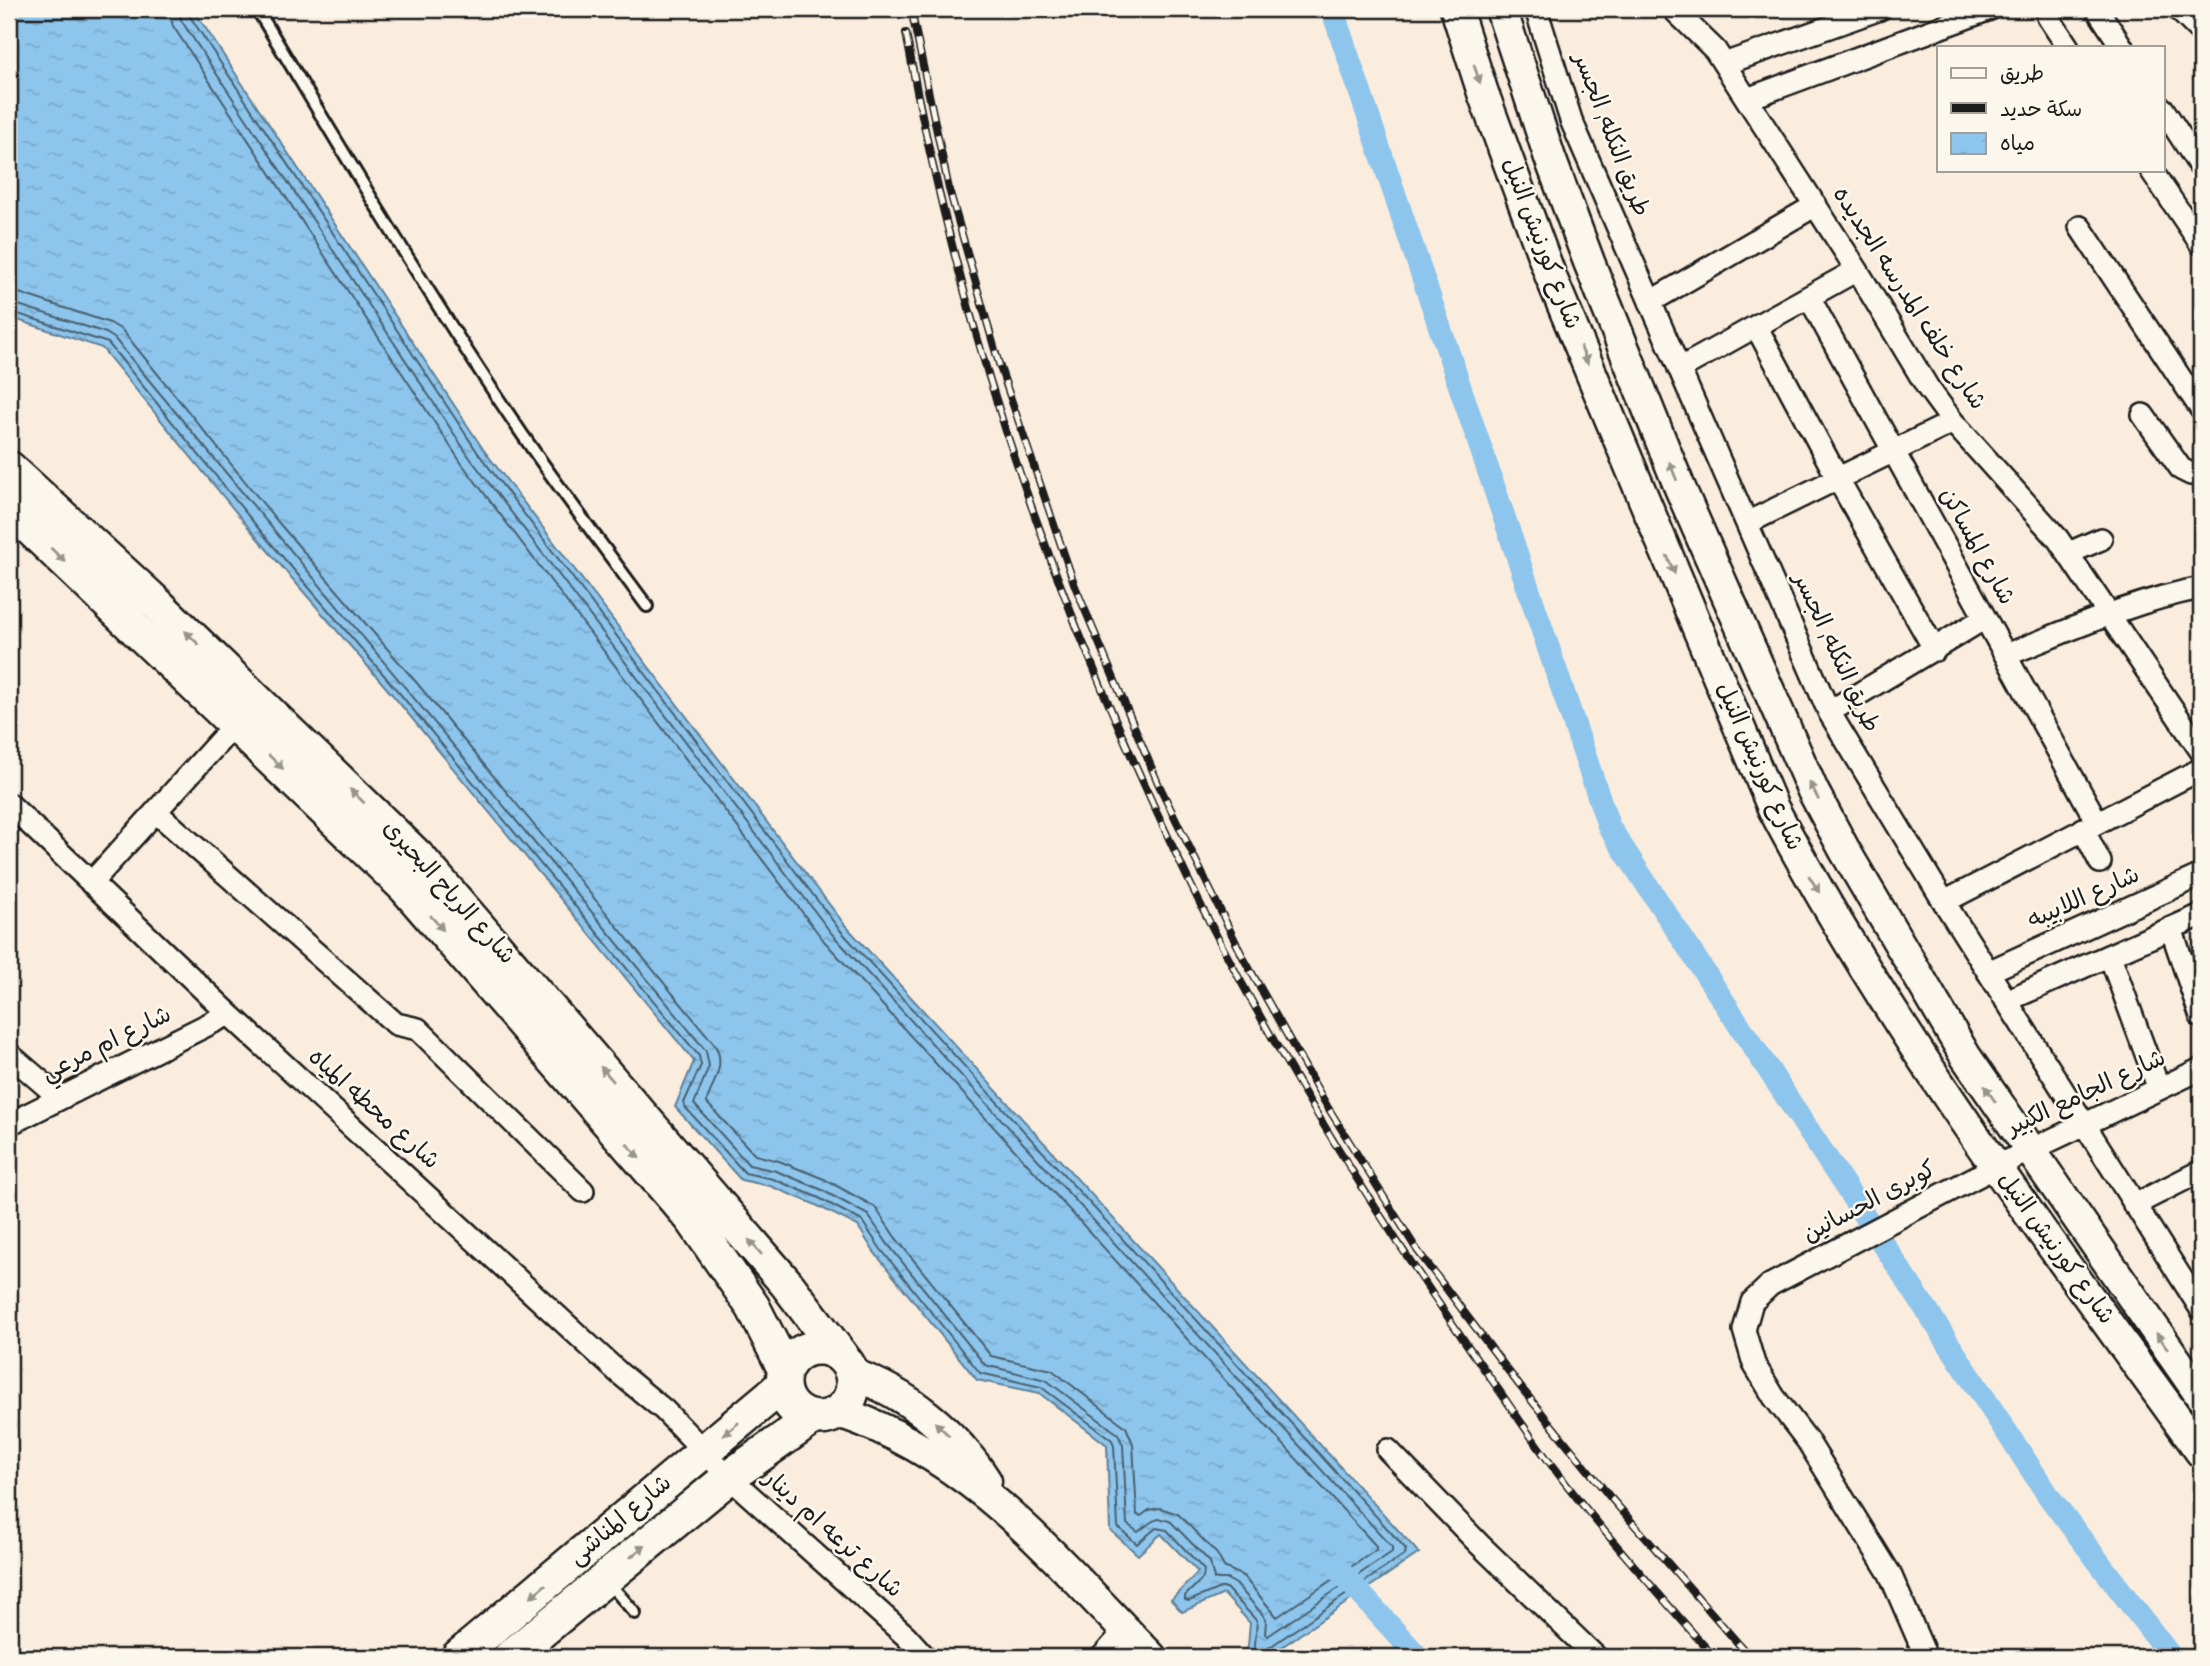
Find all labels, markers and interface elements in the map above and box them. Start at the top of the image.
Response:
street label: طريق النكله, الجسر [1562,46,1657,222]
legend [1937,46,2164,172]
text: طريق [2000,60,2044,90]
one-way arrow [1472,63,1483,84]
text: سكة حديد [2000,96,2082,126]
text: مياه [2000,130,2035,160]
street label: شارع كورنيش النيل [1491,153,1589,335]
street label: شارع خلف المدرسه الجديده [1822,180,1994,418]
one-way arrow [1578,345,1589,366]
one-way arrow [1667,461,1678,482]
street label: شارع المساكن [1929,482,2023,612]
one-way arrow [49,546,66,562]
one-way arrow [1666,555,1677,576]
street label: طريق النكله, الجسر [1782,565,1887,739]
one-way arrow [184,630,201,647]
street label: شارع كورنيش النيل [1705,677,1811,857]
one-way arrow [268,753,285,770]
one-way arrow [1808,781,1819,801]
one-way arrow [349,788,366,804]
street label: شارع الرياح البحيرى [373,813,523,973]
street label: شارع اللابيبه [2022,859,2146,939]
one-way arrow [1808,874,1821,894]
one-way arrow [429,914,444,931]
street label: شارع ام مرعي [36,998,178,1093]
street label: شارع محطه المياه [299,1041,447,1179]
street label: شارع الجامع الكبير [2000,1042,2172,1147]
one-way arrow [599,1065,615,1083]
one-way arrow [1984,1084,1997,1103]
one-way arrow [625,1142,641,1160]
street label: كوبرى الحسانين [1797,1153,1943,1253]
street label: شارع كورنيش النيل [1988,1165,2122,1333]
one-way arrow [748,1238,763,1255]
one-way arrow [2155,1332,2169,1350]
one-way arrow [722,1421,739,1436]
one-way arrow [934,1421,951,1437]
street label: شارع ترعه ام دينار [753,1461,910,1607]
street label: شارع المناشى [561,1467,681,1575]
one-way arrow [629,1544,647,1559]
one-way arrow [529,1583,546,1598]

